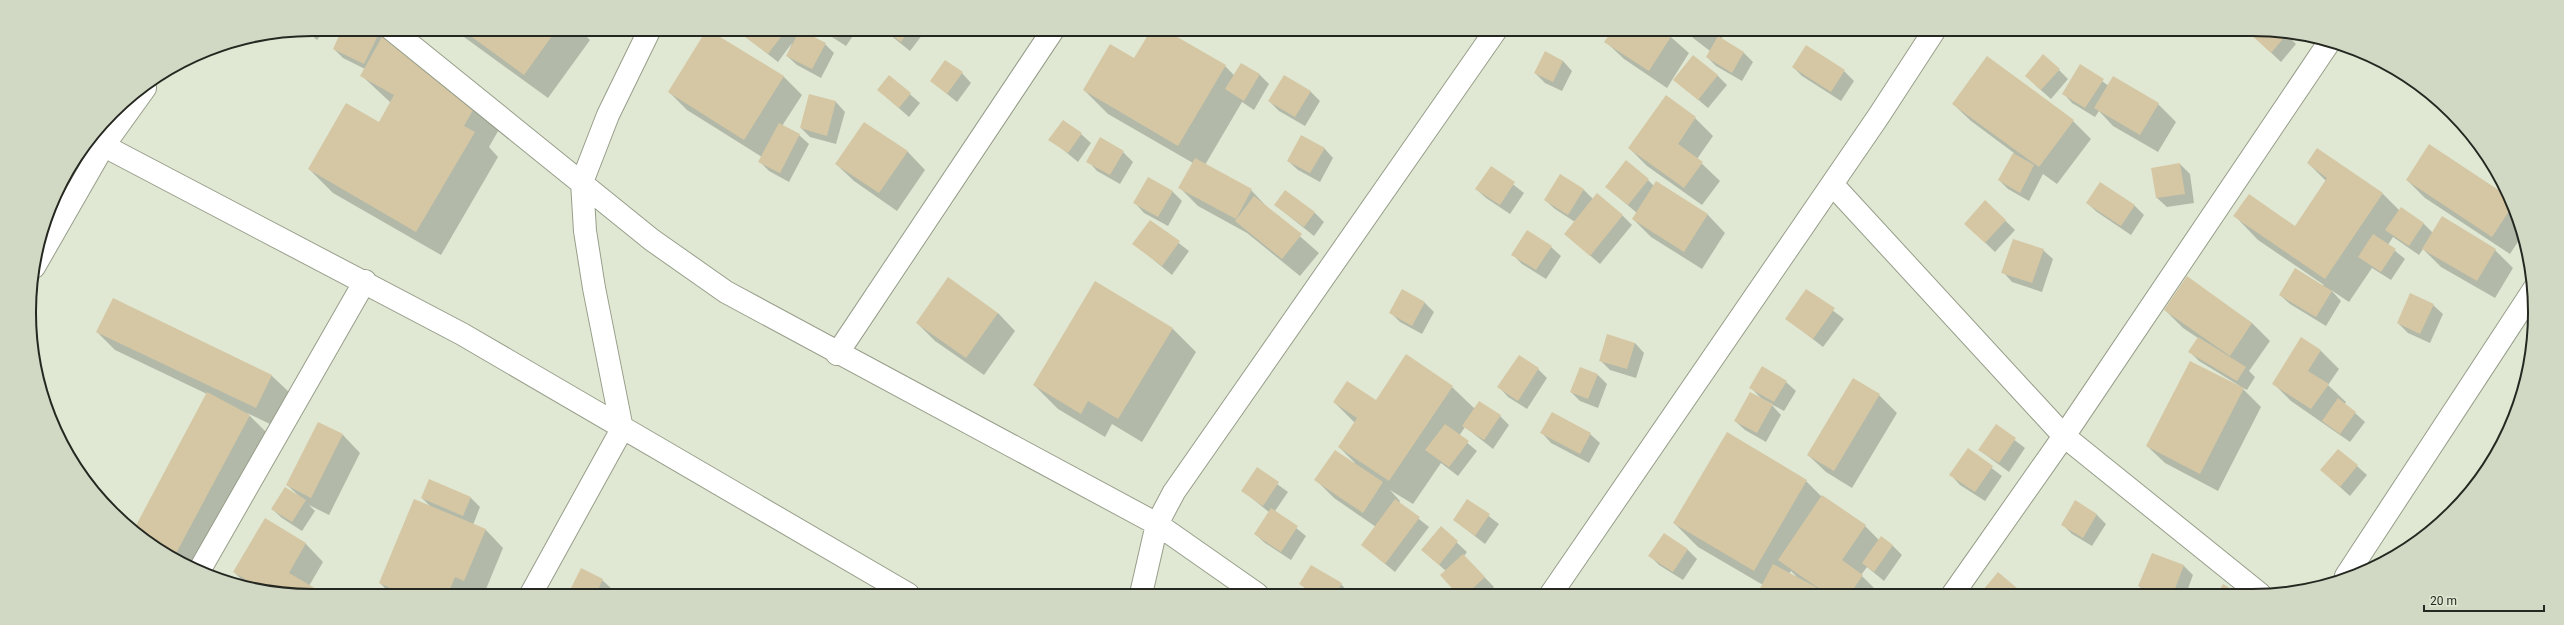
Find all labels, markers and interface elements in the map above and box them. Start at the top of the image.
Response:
scale bar [2424,587,2544,613]
text: 20 m [2430,594,2457,608]

